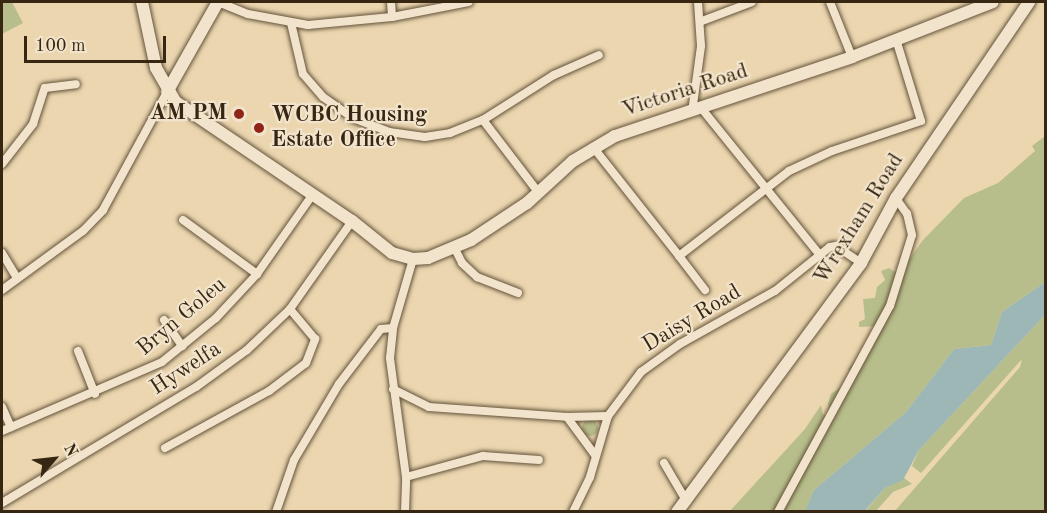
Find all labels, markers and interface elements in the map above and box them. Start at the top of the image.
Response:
scale bar [27,24,170,62]
text: 100 m [35,37,86,55]
street label: Victoria Road [619,58,751,124]
place label: AM PM [150,101,227,127]
place label: WCBC Housing Estate Office [271,102,427,154]
marker: AM PM [232,107,246,121]
marker: WCBC Housing Estate Office [252,121,266,135]
street label: Wrexham Road [808,149,910,289]
street label: Bryn Goleu [132,272,232,362]
street label: Daisy Road [638,279,746,359]
street label: Hywelfa [146,336,226,402]
north arrow [24,429,84,489]
text: N [60,441,80,460]

